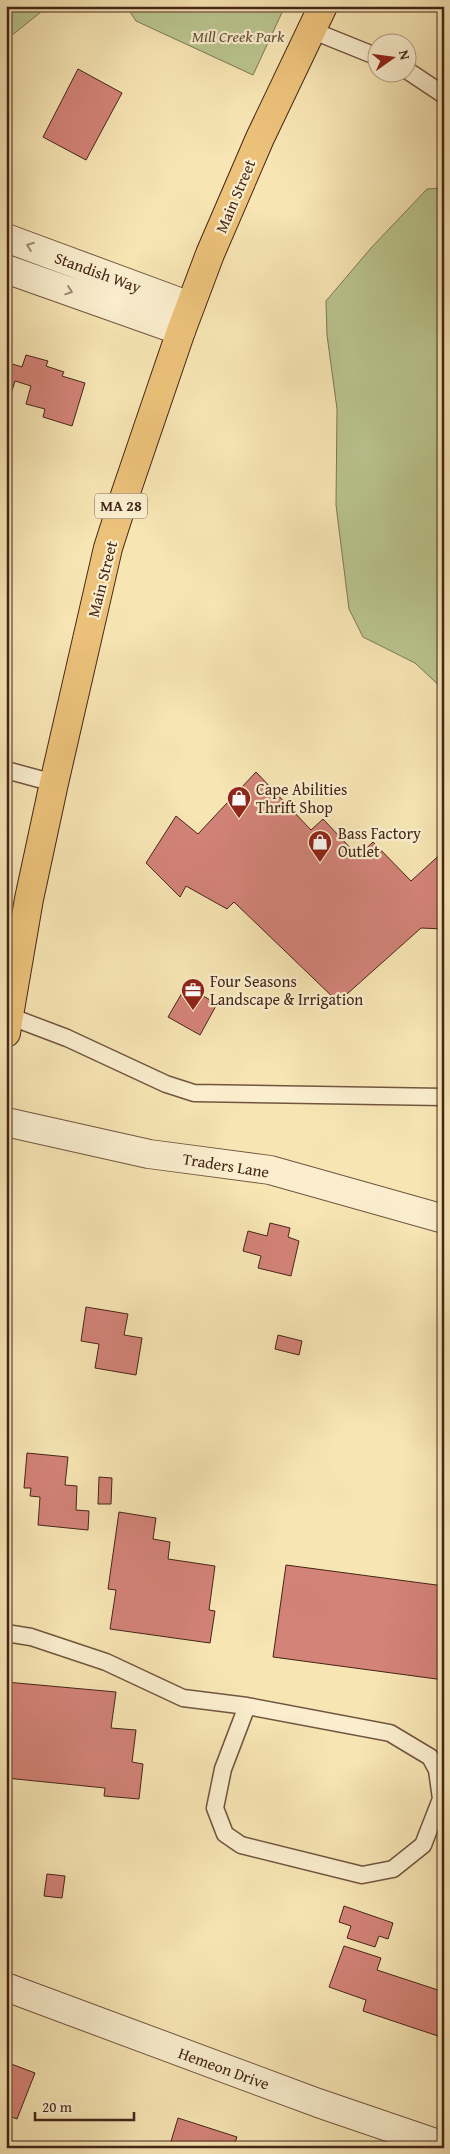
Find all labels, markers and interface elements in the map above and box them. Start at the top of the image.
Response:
park label: Mill Creek Park [192,24,285,48]
north arrow [368,32,418,82]
text: N [394,48,416,62]
street label: Main Street [209,155,261,237]
one-way arrow [26,242,35,252]
street label: Standish Way [51,245,145,299]
one-way arrow [64,285,73,295]
road number: MA 28 [95,494,147,518]
street label: Main Street [81,538,123,620]
place label: Cape Abilities Thrift Shop [256,777,347,819]
shop icon: Cape Abilities Thrift Shop [226,785,252,819]
place label: Bass Factory Outlet [338,821,421,863]
shop icon: Bass Factory Outlet [307,829,333,863]
place label: Four Seasons Landscape & Irrigation [210,969,363,1011]
office icon: Four Seasons Landscape & Irrigation [180,977,206,1011]
street label: Traders Lane [181,1146,271,1184]
street label: Hemeon Drive [175,2040,273,2096]
scale bar [35,2089,134,2121]
text: 20 m [42,2096,73,2117]

